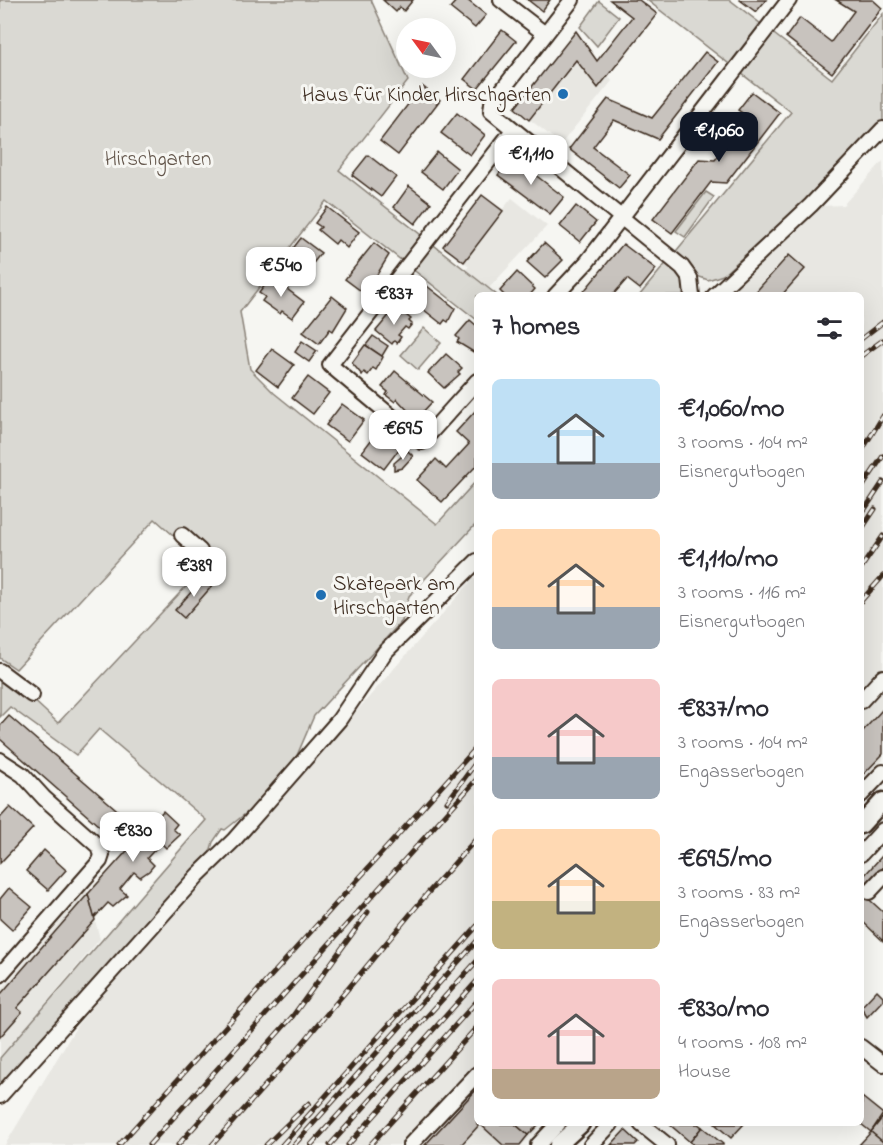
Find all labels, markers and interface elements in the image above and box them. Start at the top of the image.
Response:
north arrow [396,18,456,78]
map controls [396,18,456,78]
place label: Haus für Kinder Hirschgarten [302,81,551,113]
marker: Haus für Kinder Hirschgarten [556,87,570,101]
pin: €1,060 [670,112,768,163]
text: €1,060 [694,117,744,146]
pin: €1,110 [482,135,580,186]
text: €1,110 [508,140,554,169]
park label: Hirschgarten [105,145,211,177]
pin: €540 [245,247,317,298]
text: €540 [260,252,302,281]
pin: €837 [358,275,430,326]
text: €837 [375,280,413,309]
text: 7 homes [492,309,580,347]
icon: filters [813,312,846,345]
text: €1,060/mo [678,391,785,429]
icon: home [540,403,612,475]
pin: €695 [367,410,439,461]
text: €695 [383,415,423,444]
text: 3 rooms · 104 m² [678,429,808,458]
text: Eisnergutbogen [678,458,805,487]
text: €1,110/mo [678,541,778,579]
pin: €389 [158,547,230,598]
text: €389 [176,552,212,581]
icon: home [540,553,612,625]
place label: Skatepark am Hirschgarten [333,570,455,626]
text: 3 rooms · 116 m² [678,579,806,608]
marker: Skatepark am Hirschgarten [314,588,328,602]
text: Eisnergutbogen [678,608,805,637]
text: €837/mo [678,691,769,729]
icon: home [540,703,612,775]
text: 3 rooms · 104 m² [678,729,808,758]
text: Engasserbogen [678,758,804,787]
pin: €830 [97,812,169,863]
text: €830 [114,817,152,846]
text: €695/mo [678,841,772,879]
icon: home [540,853,612,925]
text: 3 rooms · 83 m² [678,879,800,908]
text: Engasserbogen [678,908,804,937]
text: €830/mo [678,991,770,1029]
icon: home [540,1003,612,1075]
text: 4 rooms · 108 m² [678,1029,807,1058]
text: House [678,1058,731,1087]

